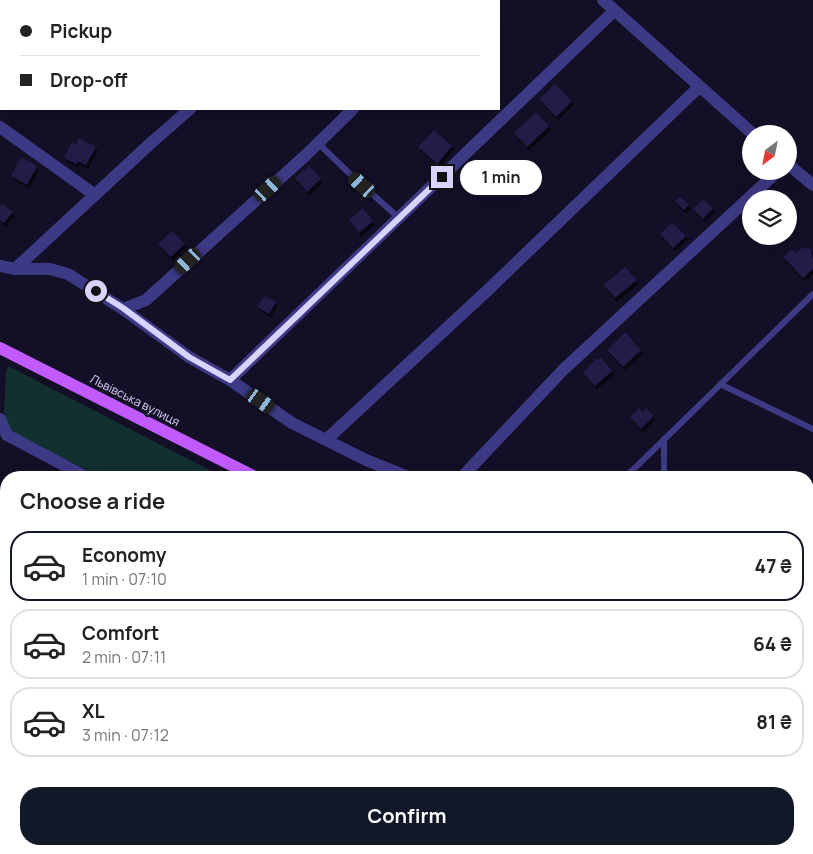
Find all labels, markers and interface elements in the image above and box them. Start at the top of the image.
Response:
text: Pickup [50,18,112,44]
text: Drop-off [50,67,127,93]
north arrow [742,125,798,180]
map controls [742,125,797,245]
callout: 1 min [460,160,542,194]
route end [431,166,453,188]
text: 1 min [481,166,521,188]
car [345,169,378,201]
car [251,173,284,205]
button: layers [742,190,797,245]
car [171,245,204,277]
route start [85,280,107,302]
street label: Львівська вулиця [87,370,183,430]
car [244,386,277,416]
text: Choose a ride [20,486,165,516]
text: Economy [82,542,166,568]
icon: car [22,544,67,589]
text: 47 ₴ [755,553,792,579]
text: 1 min · 07:10 [82,568,167,590]
text: Comfort [82,620,159,646]
icon: car [22,622,67,667]
text: 64 ₴ [753,631,792,657]
text: 2 min · 07:11 [82,646,166,668]
text: XL [82,698,105,724]
icon: car [22,700,67,745]
text: 81 ₴ [756,709,792,735]
text: 3 min · 07:12 [82,724,169,746]
button: Confirm [20,787,794,845]

